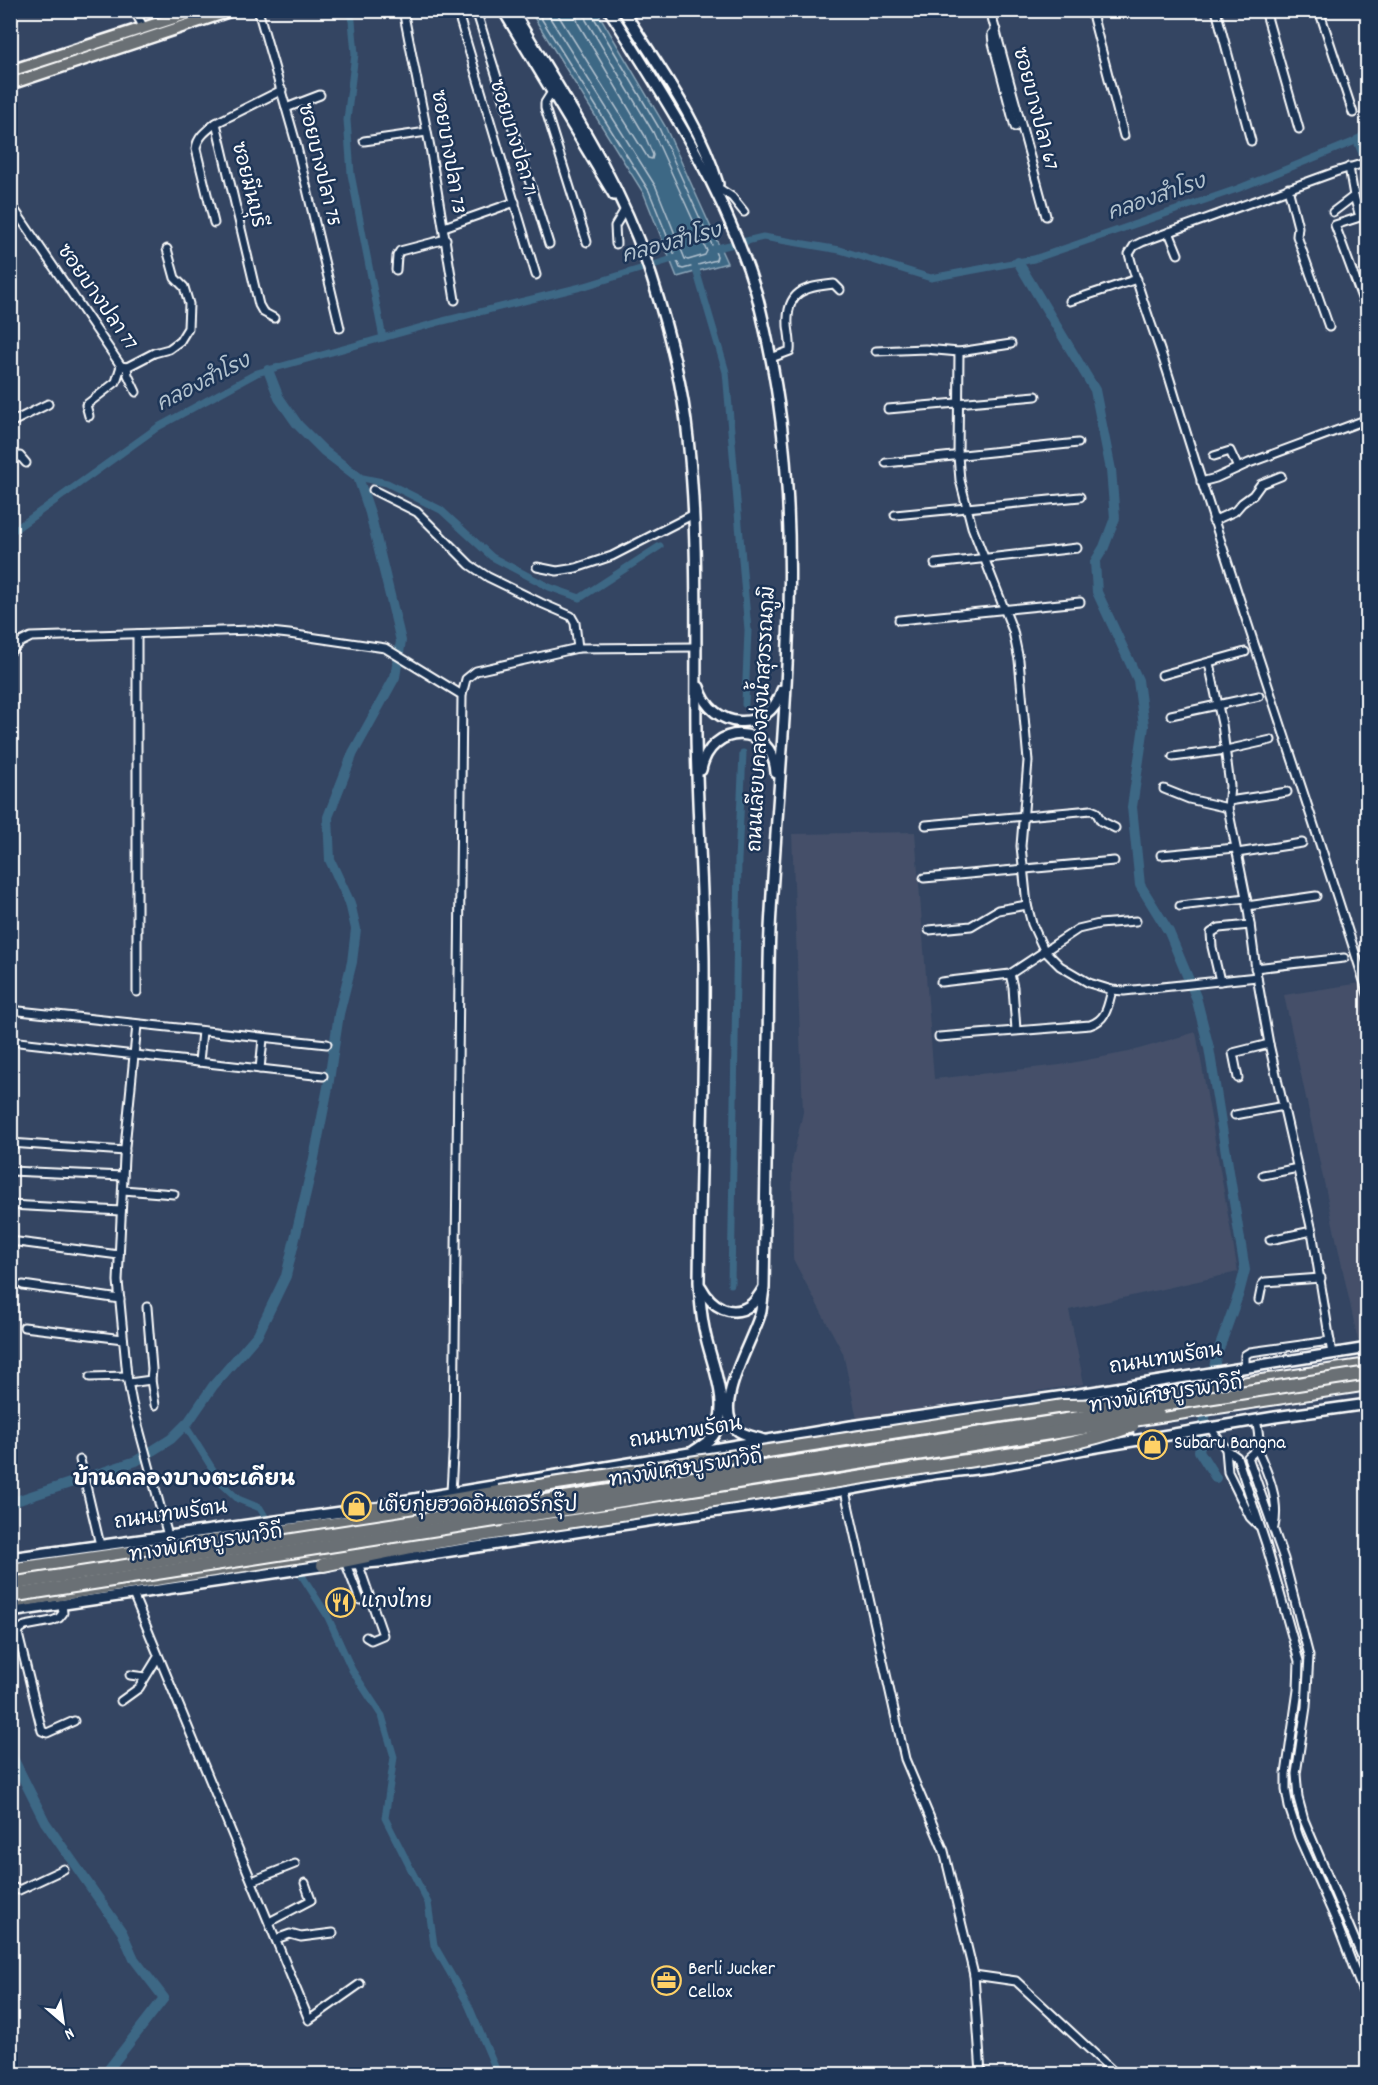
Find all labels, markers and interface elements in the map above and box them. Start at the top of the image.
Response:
street label: ซอยบางปลา 67 [1004,44,1064,174]
street label: ซอยบางปลา 71 [481,76,543,200]
street label: ซอยบางปลา 73 [422,88,472,216]
street label: ซอยบางปลา 75 [289,101,347,229]
street label: ซอยมีนบุรี [223,139,272,231]
water label: คลองสำโรง [1103,166,1212,230]
water label: คลองสำโรง [618,215,727,273]
street label: ซอยบางปลา 77 [49,239,143,357]
water label: คลองสำโรง [151,345,258,420]
street label: ถนนเลียบคลองส่งน้ำสุวรรณภูมิ [734,585,784,853]
street label: ถนนเทพรัตน [1107,1337,1225,1383]
street label: ทางพิเศษบูรพาวิถี [1087,1369,1245,1422]
street label: ถนนเทพรัตน [627,1411,745,1457]
shop icon: Subaru Bangna [1137,1428,1169,1460]
place label: Subaru Bangna [1174,1430,1286,1458]
street label: ทางพิเศษบูรพาวิถี [607,1443,765,1496]
district label: บ้านคลองบางตะเคียน [73,1464,295,1496]
shop icon: เตียกุ่ยฮวดอินเตอร์กรุ๊ป [341,1491,373,1523]
place label: เตียกุ่ยฮวดอินเตอร์กรุ๊ป [378,1491,578,1521]
street label: ถนนเทพรัตน [113,1494,229,1538]
street label: ทางพิเศษบูรพาวิถี [127,1518,285,1571]
restaurant icon: แกงไทย [324,1587,356,1619]
place label: แกงไทย [361,1587,432,1617]
place label: Berli Jucker Cellox [688,1956,776,2007]
office icon: Berli Jucker Cellox [651,1965,683,1997]
north arrow [33,1992,93,2052]
text: N [60,2021,78,2045]

